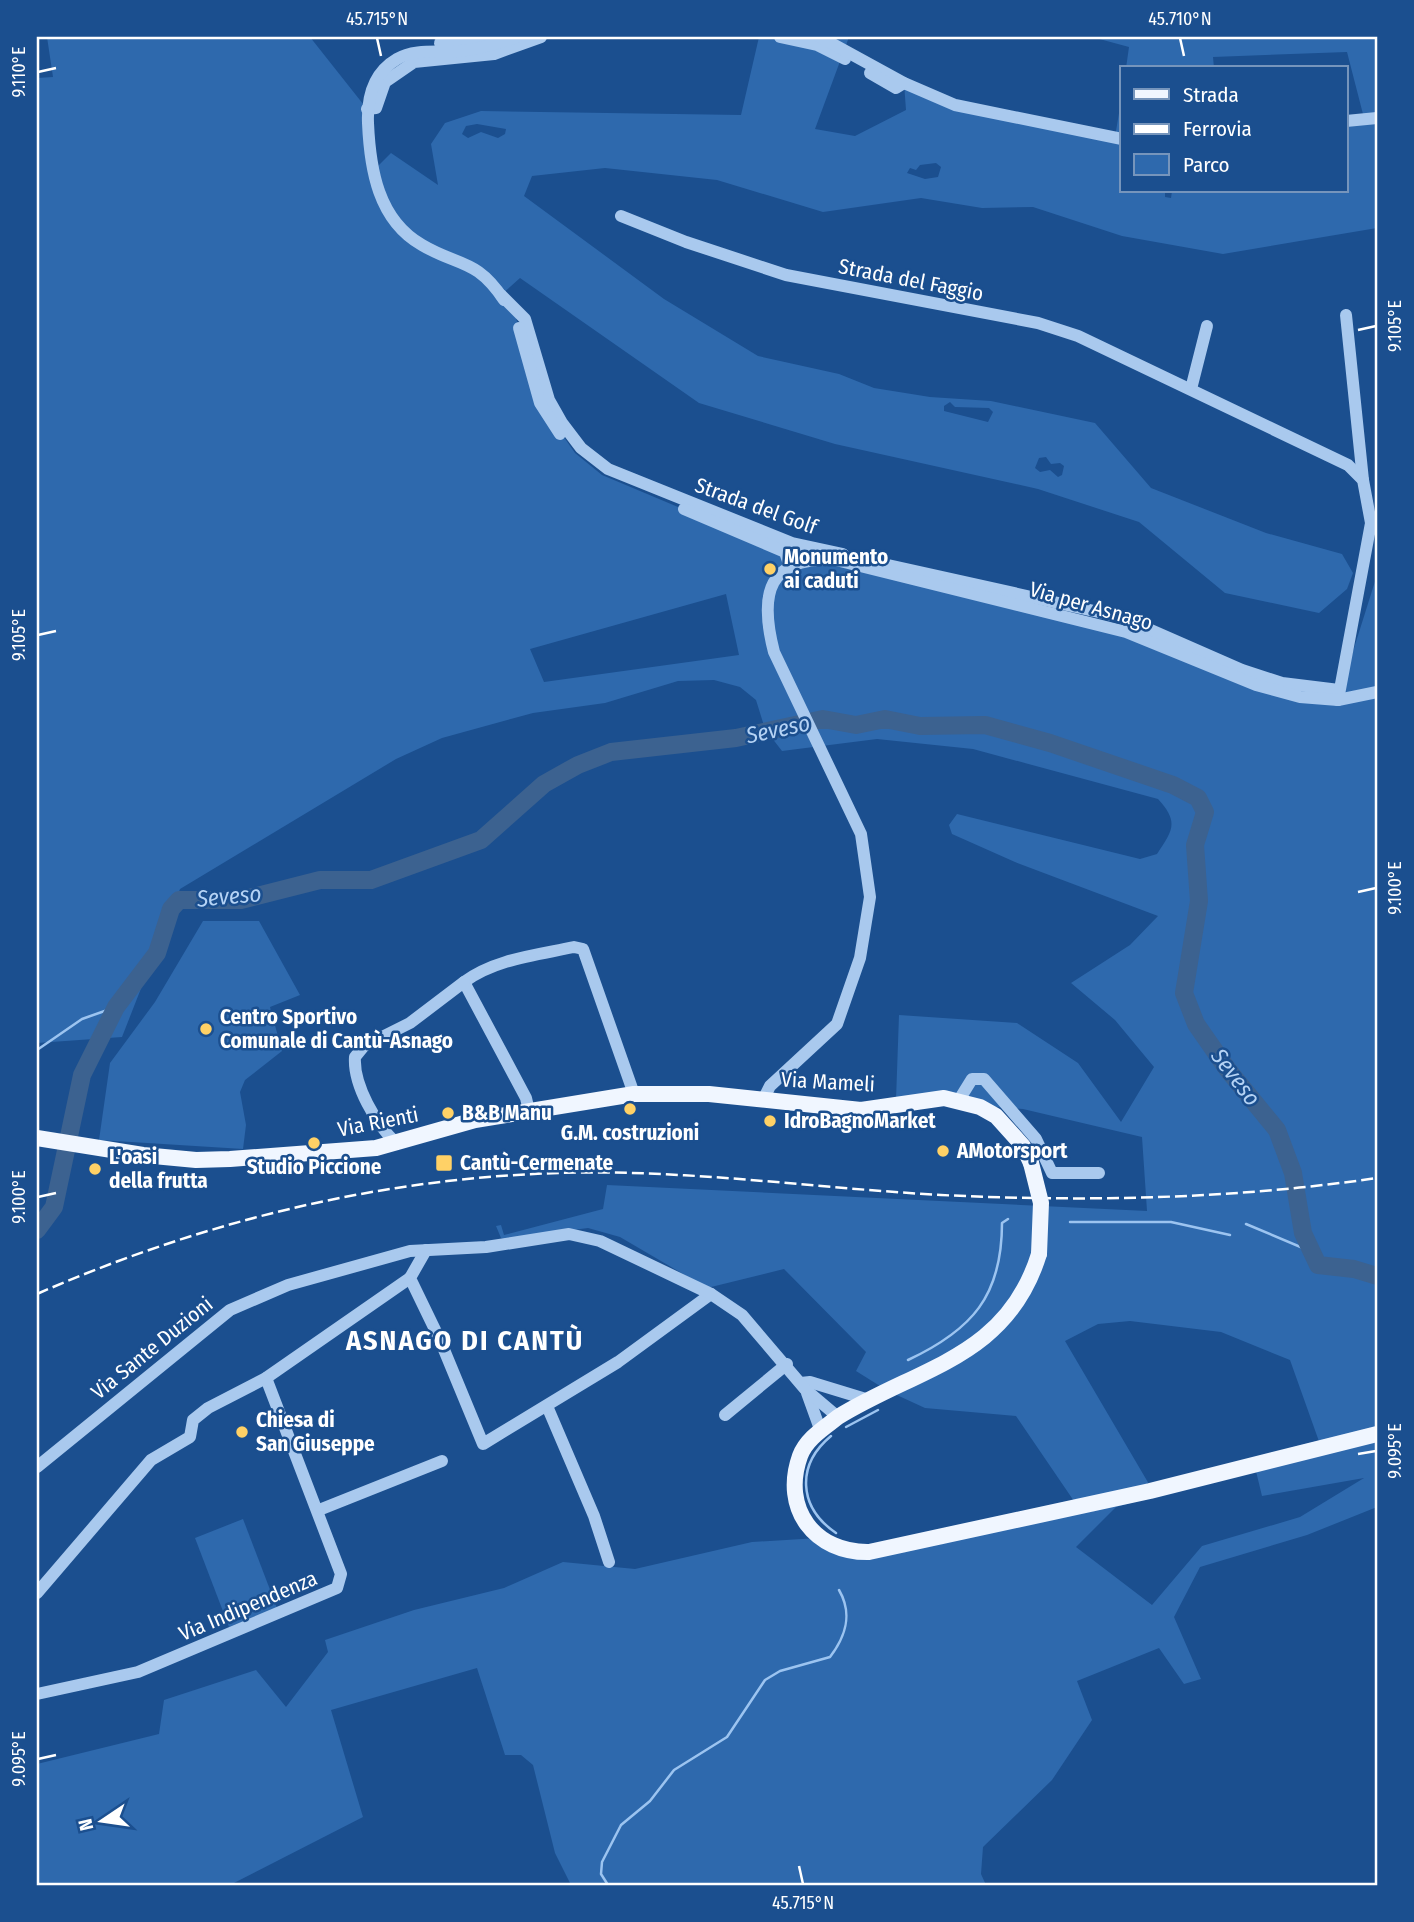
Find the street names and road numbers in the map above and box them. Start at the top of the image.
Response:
street label: Strada del Faggio [836,253,986,307]
street label: Strada del Golf [691,472,822,541]
street label: Via per Asnago [1026,576,1156,636]
street label: Via Mameli [780,1067,876,1097]
street label: Via Rienti [335,1101,421,1143]
street label: Via Sante Duzioni [86,1291,218,1405]
street label: Via Indipendenza [175,1565,321,1647]

